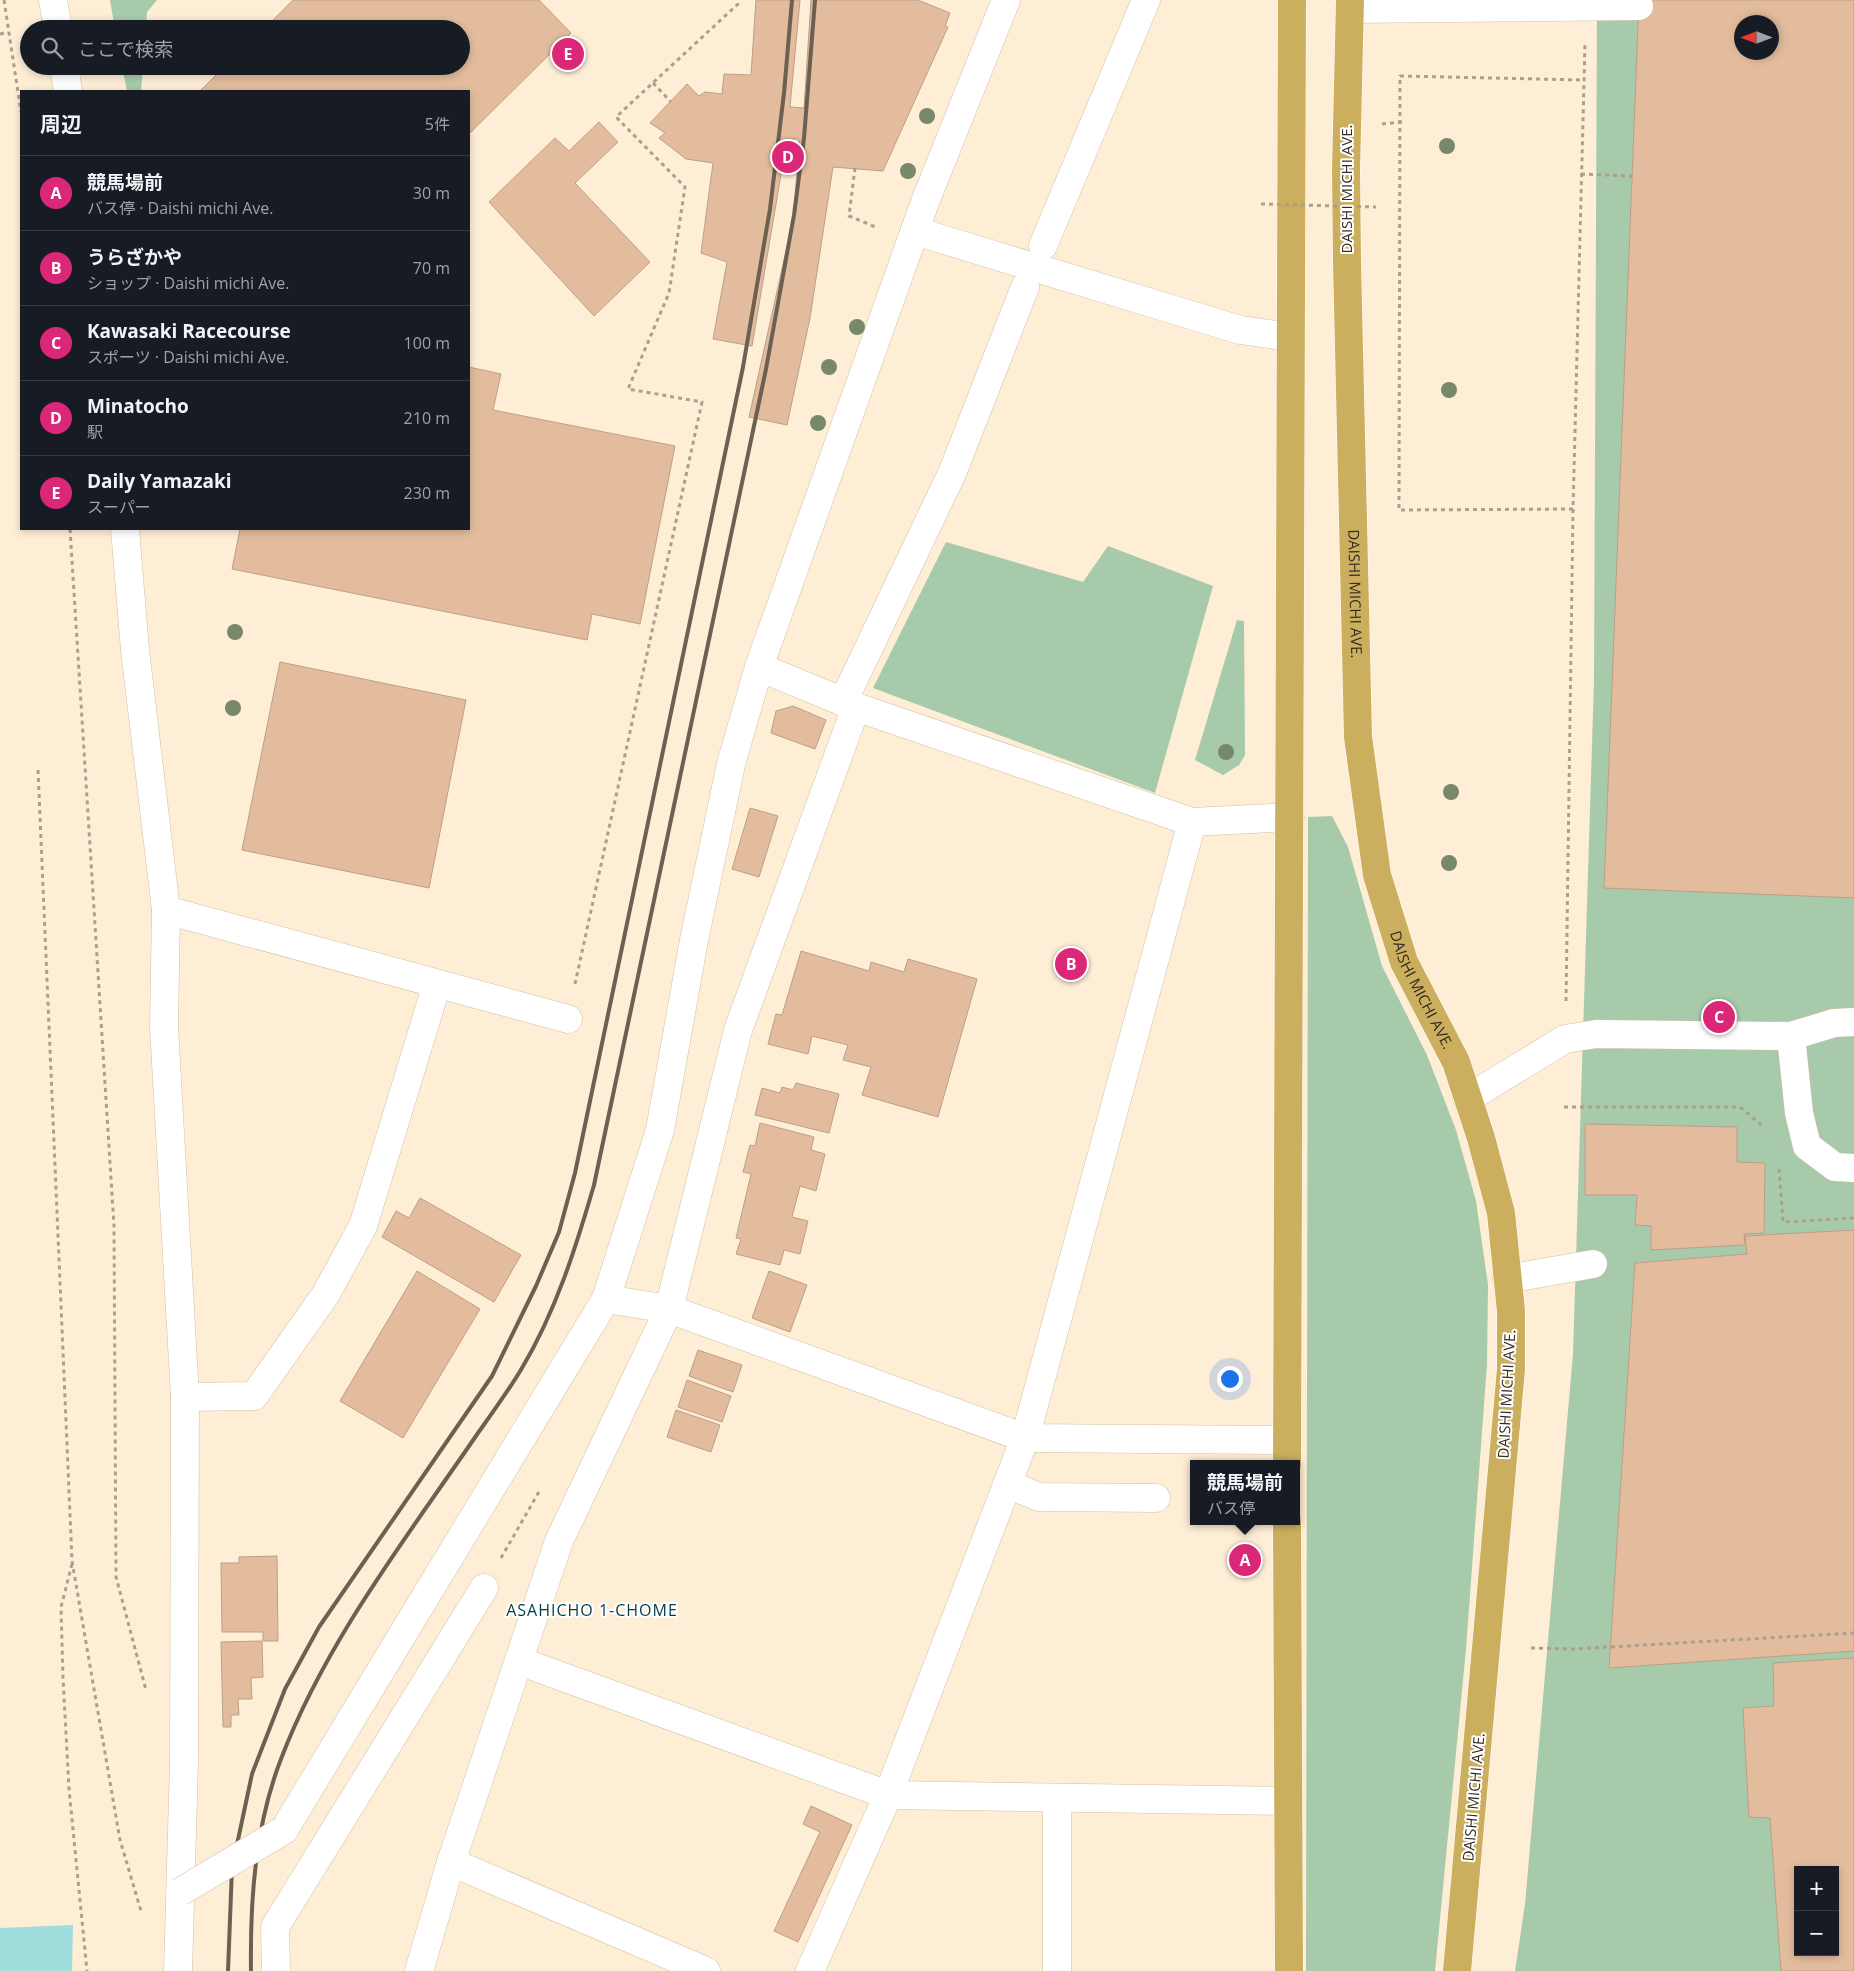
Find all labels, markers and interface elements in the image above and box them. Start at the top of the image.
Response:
north arrow [1734,15,1779,60]
search box [20,20,470,75]
icon: search [38,34,66,62]
pin: E [552,35,584,73]
text: ここで検索 [78,36,173,62]
text: 周辺 [40,110,82,138]
text: 5件 [425,113,450,135]
street label: DAISHI MICHI AVE. [1336,125,1356,253]
pin: D [772,138,804,176]
text: 競馬場前 [87,169,163,195]
text: A [50,182,62,204]
text: 30 m [413,182,450,204]
text: バス停 · Daishi michi Ave. [87,197,274,219]
text: うらざかや [87,244,182,270]
text: B [51,257,61,279]
text: 70 m [413,257,450,279]
text: ショップ · Daishi michi Ave. [87,272,290,294]
text: Kawasaki Racecourse [87,318,291,344]
text: C [51,332,61,354]
text: 100 m [404,332,450,354]
text: スポーツ · Daishi michi Ave. [87,346,289,368]
text: Minatocho [87,393,189,419]
text: D [50,407,62,429]
text: 210 m [404,407,450,429]
text: 駅 [87,421,103,443]
text: Daily Yamazaki [87,468,232,494]
text: E [52,482,60,504]
text: 230 m [404,482,450,504]
text: スーパー [87,496,151,518]
street label: DAISHI MICHI AVE. [1344,529,1367,659]
street label: DAISHI MICHI AVE. [1386,928,1458,1052]
pin: B [1055,945,1087,983]
pin: C [1703,998,1735,1036]
street label: DAISHI MICHI AVE. [1493,1329,1519,1459]
your location [1217,1366,1243,1392]
popup [1190,1460,1300,1525]
text: 競馬場前 [1207,1469,1283,1495]
text: バス停 [1207,1497,1255,1519]
pin: A [1229,1541,1261,1579]
district label: ASAHICHO 1-CHOME [506,1599,678,1621]
street label: DAISHI MICHI AVE. [1457,1732,1489,1862]
map controls [1794,1866,1839,1956]
button: + [1794,1866,1839,1911]
button: − [1794,1911,1839,1956]

